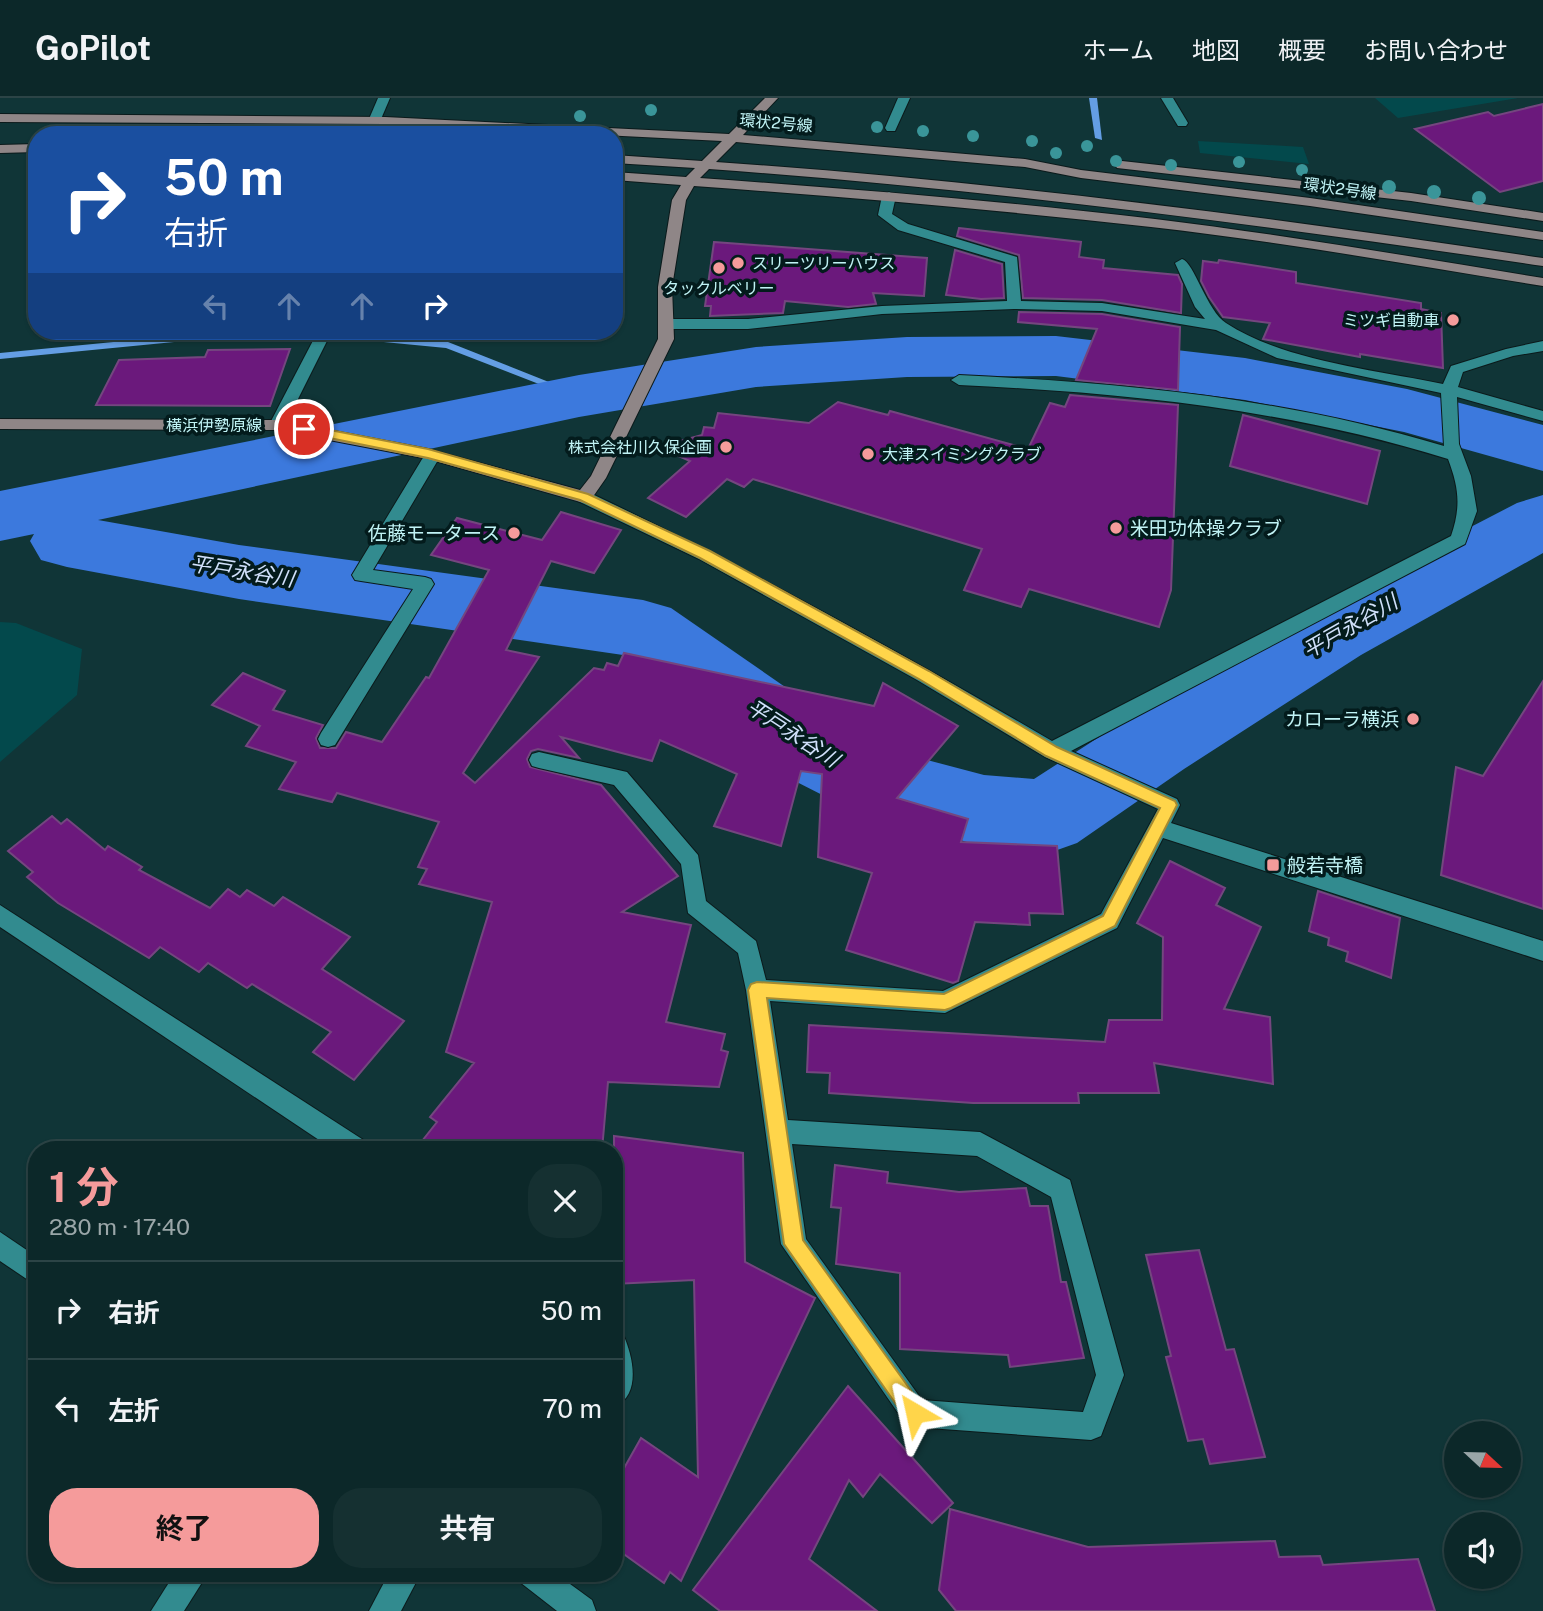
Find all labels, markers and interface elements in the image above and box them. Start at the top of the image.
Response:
text: GoPilot [35,29,151,67]
text: ホーム [1083,36,1154,64]
text: 地図 [1192,36,1240,64]
text: 概要 [1278,36,1326,64]
text: お問い合わせ [1364,36,1508,64]
street label: 環状2号線 [739,110,813,136]
text: 50 m [164,148,284,206]
icon: right [49,154,140,245]
street label: 環状2号線 [1302,174,1378,204]
text: 右折 [164,214,228,251]
place label: スリーツリーハウス [752,254,895,273]
marker: スリーツリーハウス [730,255,746,271]
marker: タックルベリー [711,260,727,276]
place label: タックルベリー [663,279,775,298]
icon: left [197,287,235,325]
icon: ahead [270,287,308,325]
icon: ahead [343,287,381,325]
icon: right [416,287,454,325]
place label: ミツギ自動車 [1343,311,1439,330]
marker: ミツギ自動車 [1445,312,1461,328]
pin [274,399,334,459]
icon: arrive [285,410,323,448]
street label: 横浜伊勢原線 [166,416,262,435]
place label: 株式会社川久保企画 [568,438,712,457]
marker: 株式会社川久保企画 [718,439,734,455]
place label: 大津スイミングクラブ [882,445,1042,464]
marker: 大津スイミングクラブ [860,446,876,462]
place label: 米田功体操クラブ [1130,517,1282,539]
marker: 米田功体操クラブ [1108,520,1124,536]
place label: 佐藤モータース [368,522,500,544]
marker: 佐藤モータース [506,525,522,541]
water label: 平戸永谷川 [188,550,298,592]
water label: 平戸永谷川 [1298,588,1403,663]
water label: 平戸永谷川 [742,694,846,773]
place label: カローラ横浜 [1285,708,1399,730]
marker: カローラ横浜 [1405,711,1421,727]
place label: 般若寺橋 [1287,854,1363,876]
marker: 般若寺橋 [1265,857,1281,873]
text: 1 分 [49,1162,118,1211]
button: close [528,1164,602,1238]
text: 280 m · 17:40 [49,1213,190,1240]
icon: right [49,1291,87,1329]
text: 50 m [541,1295,602,1326]
text: 右折 [108,1297,160,1328]
position arrow [878,1376,952,1450]
icon: left [49,1389,87,1427]
text: 70 m [542,1393,602,1424]
text: 左折 [108,1395,160,1426]
north arrow [1444,1421,1521,1498]
map controls [1444,1421,1521,1589]
button: 終了 [49,1488,319,1568]
button: 共有 [333,1488,602,1568]
button: sound [1444,1512,1521,1589]

